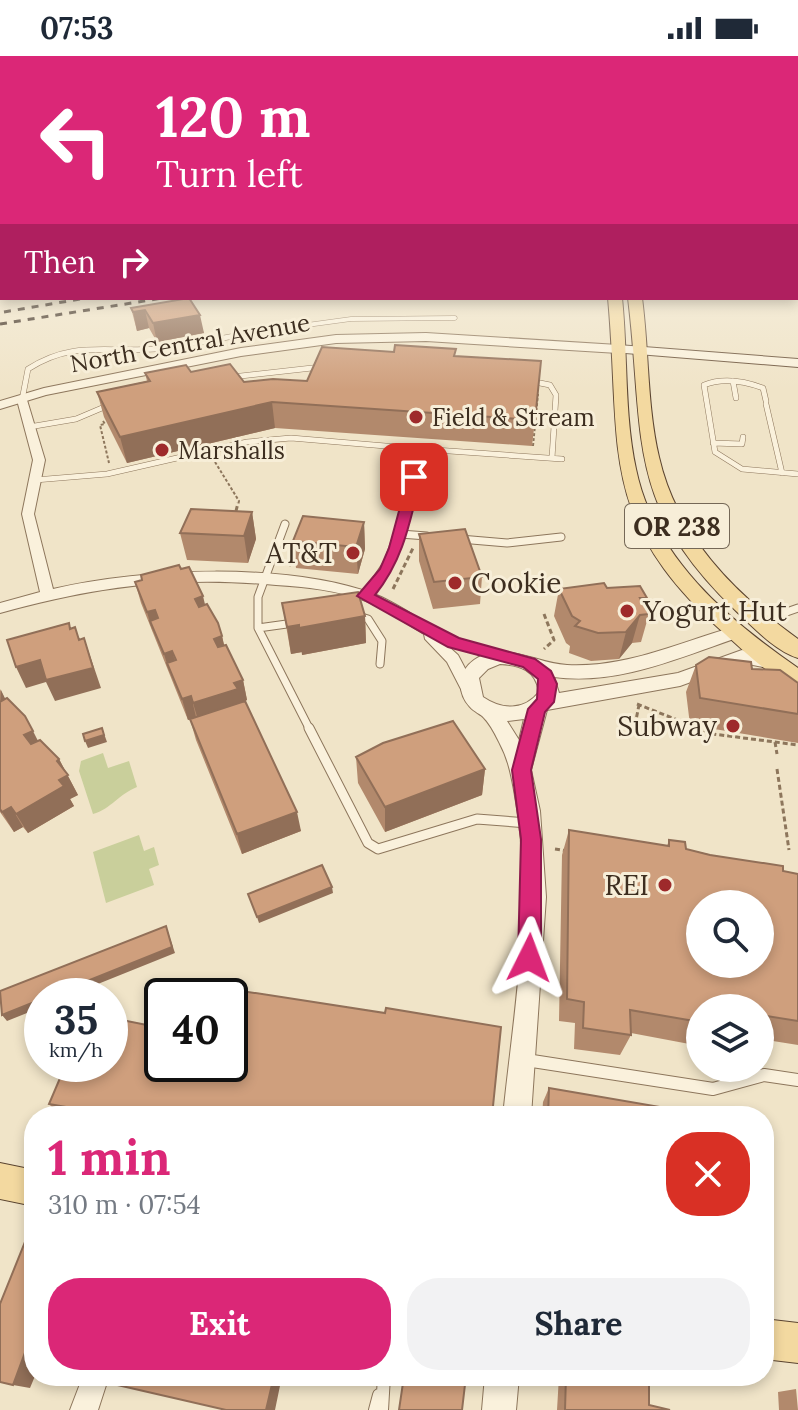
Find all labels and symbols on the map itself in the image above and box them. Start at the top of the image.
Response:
street label: North Central Avenue [68,307,312,379]
place label: Field & Stream [432,402,595,433]
marker: Field & Stream [407,408,425,426]
place label: Marshalls [178,435,285,466]
marker: Marshalls [153,441,171,459]
pin [380,443,448,511]
road number: OR 238 [625,504,729,548]
place label: AT&T [265,535,337,571]
marker: AT&T [344,544,362,562]
place label: Cookie [471,565,561,601]
marker: Cookie [446,574,464,592]
place label: Yogurt Hut [642,593,787,629]
marker: Yogurt Hut [618,602,636,620]
place label: Subway [617,708,717,744]
marker: Subway [724,717,742,735]
place label: REI [605,867,649,903]
marker: REI [656,876,674,894]
position arrow [487,916,571,1000]
speed limit sign: 40 [144,978,248,1082]

